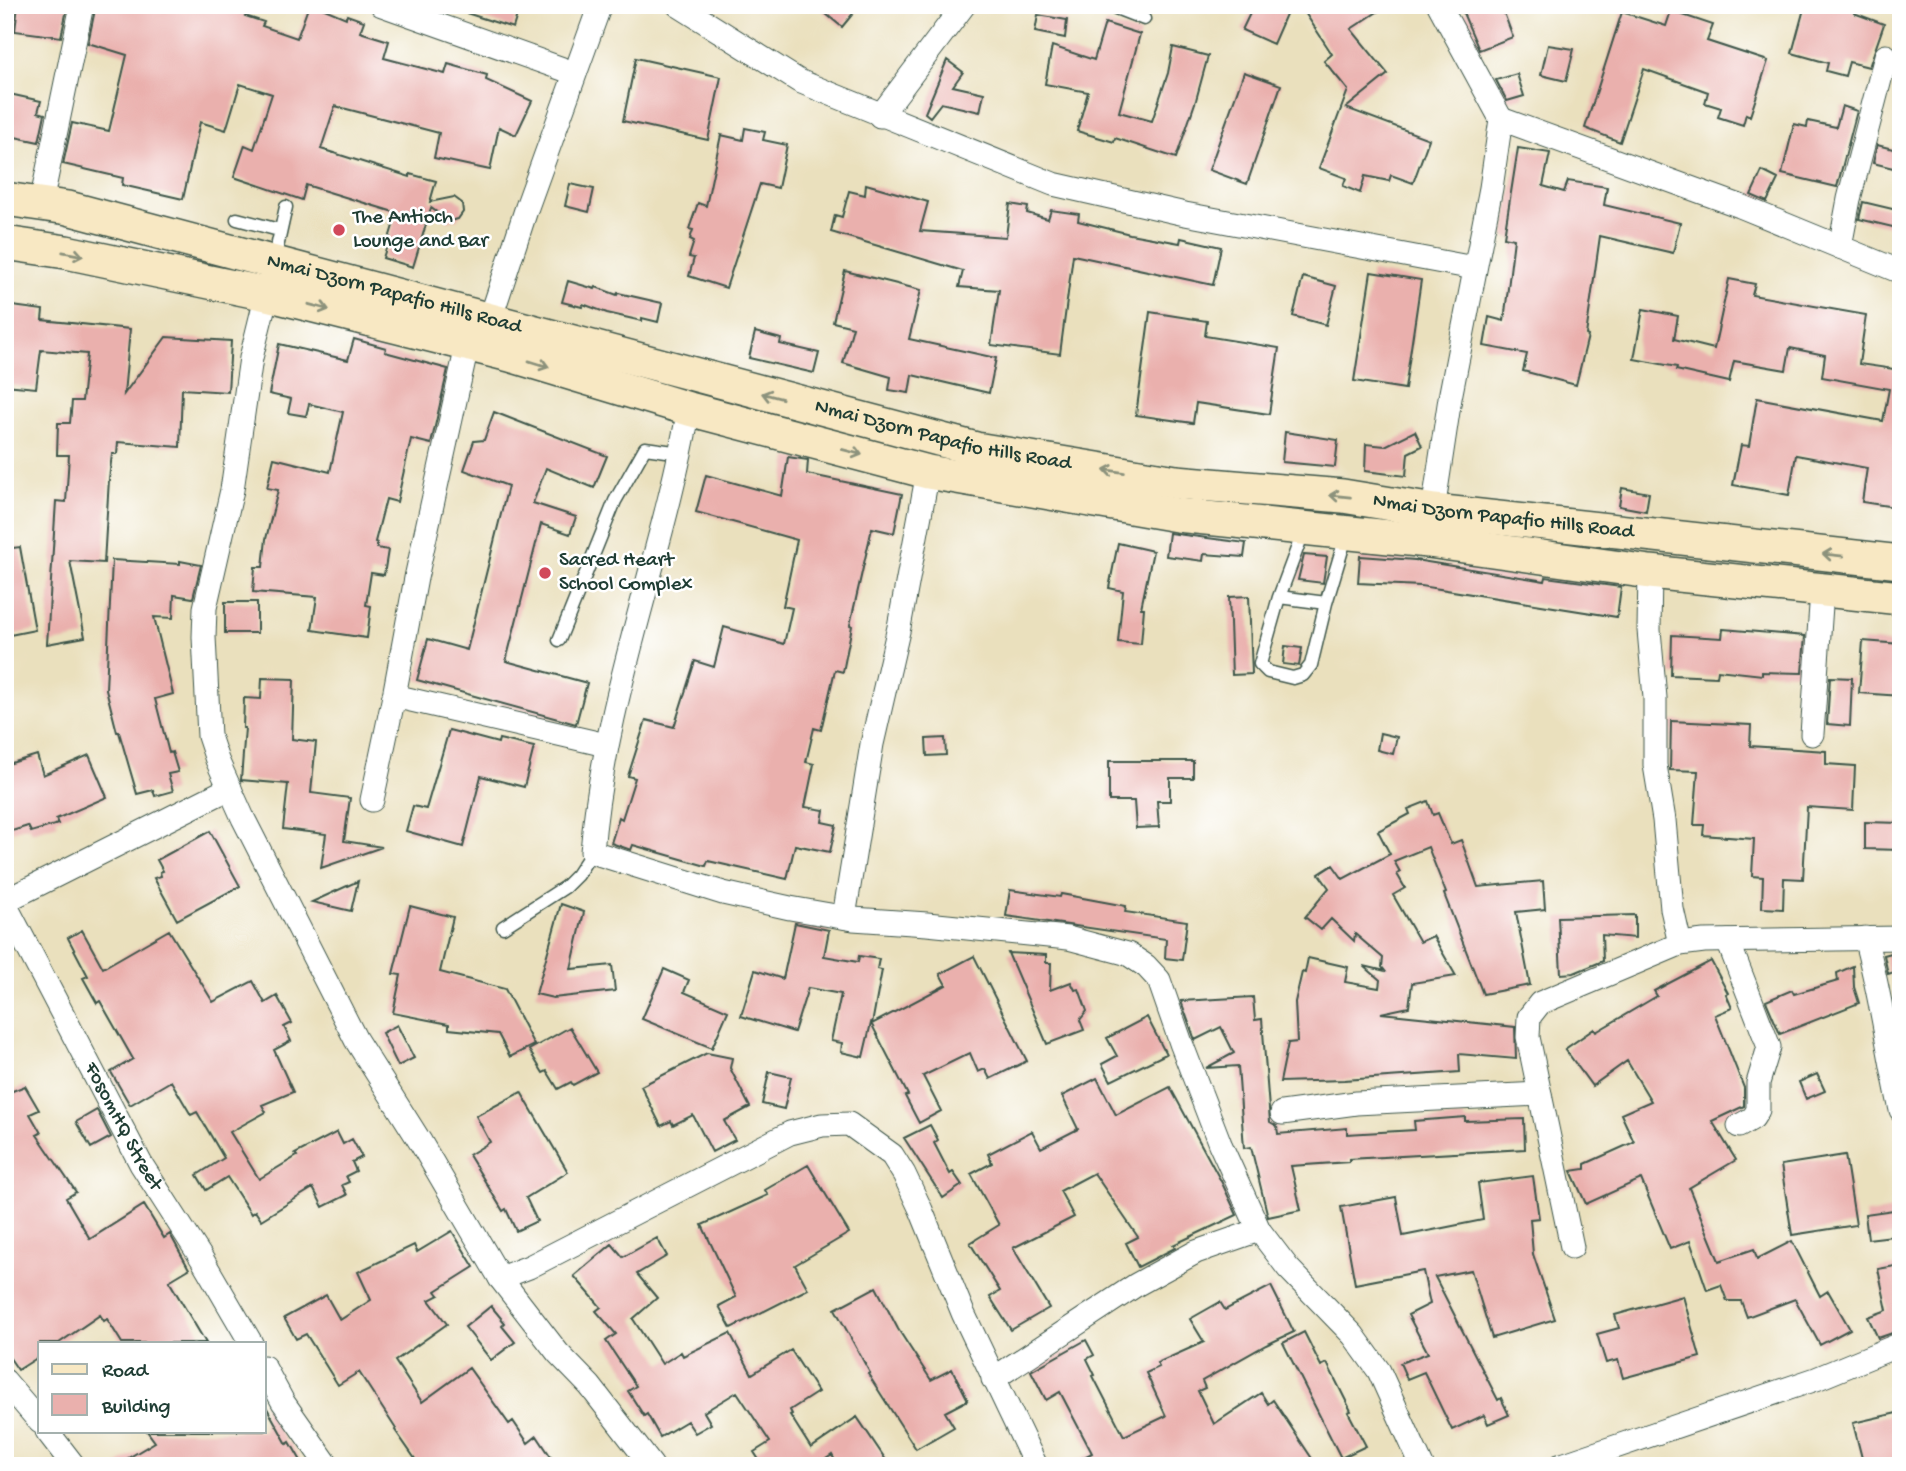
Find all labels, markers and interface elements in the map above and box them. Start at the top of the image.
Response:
place label: The Antioch Lounge and Bar [352,206,489,255]
marker: The Antioch Lounge and Bar [331,222,347,238]
one-way arrow [61,247,84,261]
street label: Nmai Dzorn Papafio Hills Road [264,249,526,341]
one-way arrow [307,301,330,314]
one-way arrow [528,358,550,371]
one-way arrow [761,388,783,401]
street label: Nmai Dzorn Papafio Hills Road [812,394,1075,477]
one-way arrow [840,446,863,459]
one-way arrow [1103,464,1125,477]
one-way arrow [1329,489,1351,502]
street label: Nmai Dzorn Papafio Hills Road [1371,489,1637,545]
place label: Sacred Heart School Complex [559,549,693,598]
one-way arrow [1822,549,1845,562]
marker: Sacred Heart School Complex [537,565,553,581]
street label: FosomHQ Street [77,1058,169,1198]
legend [38,1342,266,1432]
text: Road [102,1360,150,1385]
text: Building [101,1396,171,1421]

